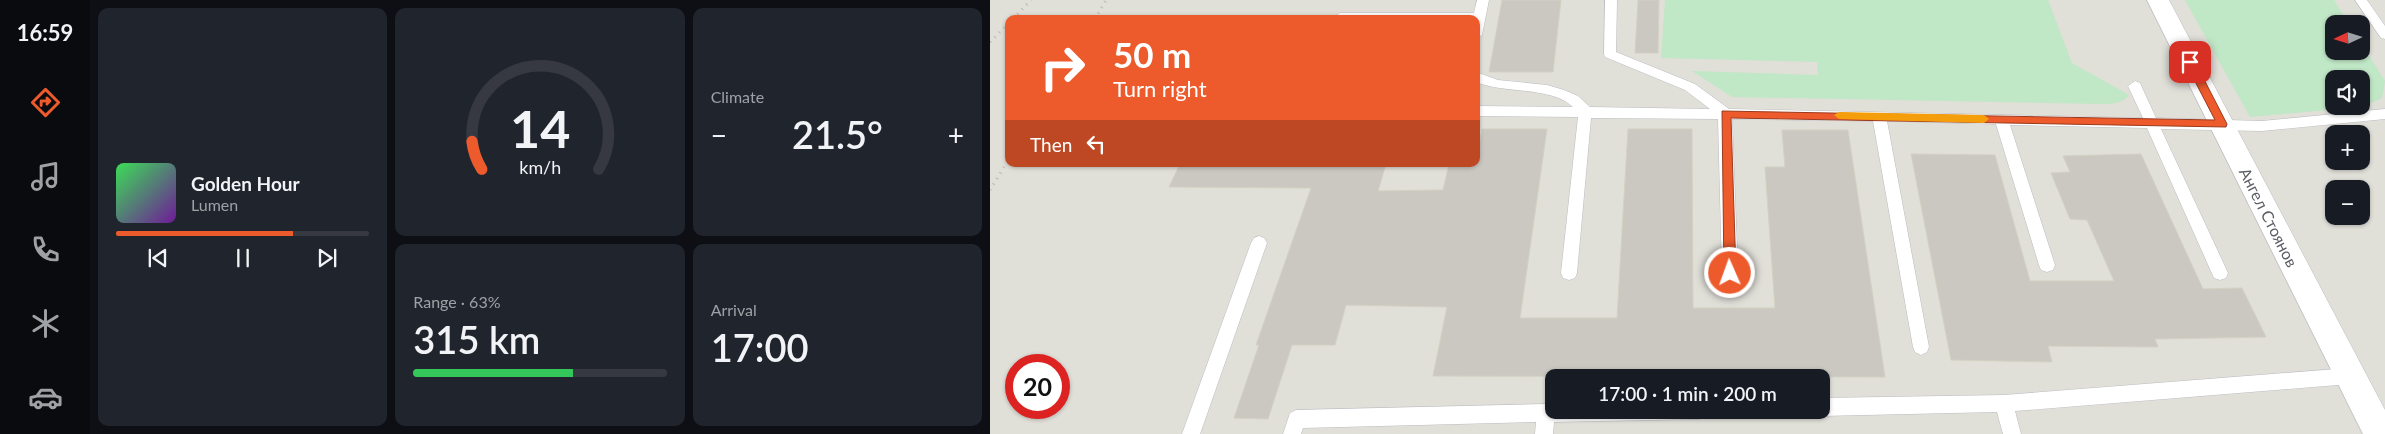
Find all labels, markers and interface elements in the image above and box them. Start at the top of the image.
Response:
north arrow [2325,15,2370,60]
map controls [2325,15,2370,225]
text: 16:59 [17,19,73,46]
text: 50 m [1113,33,1191,75]
icon: right [1030,35,1095,100]
pin [2169,41,2211,83]
icon: arrive [2176,48,2204,76]
button: sound [2325,70,2370,115]
text: Turn right [1113,75,1207,102]
icon: directions [28,85,63,120]
text: Climate [711,87,764,106]
text: 14 [510,97,570,159]
text: 21.5° [792,111,883,157]
text: − [711,118,727,152]
text: + [948,118,964,152]
button: + [2325,125,2370,170]
icon: left [1082,130,1110,158]
text: Then [1030,133,1072,156]
text: km/h [519,156,561,178]
icon: music [28,159,63,194]
street label: Ангел Стоянов [2236,164,2302,270]
text: Golden Hour [191,172,300,195]
button: − [2325,180,2370,225]
text: Lumen [191,195,238,214]
icon: phone [28,232,63,267]
icon: previous [144,244,172,272]
icon: pause [229,244,257,272]
icon: next [313,244,341,272]
position arrow [1703,246,1755,298]
text: Range · 63% [413,292,501,311]
text: Arrival [711,300,757,319]
icon: climate [28,306,63,341]
text: 315 km [413,316,540,362]
text: 17:00 [711,324,808,370]
speed limit sign: 20 [1005,354,1070,419]
icon: car [28,380,63,415]
text: 17:00 · 1 min · 200 m [1598,382,1777,405]

